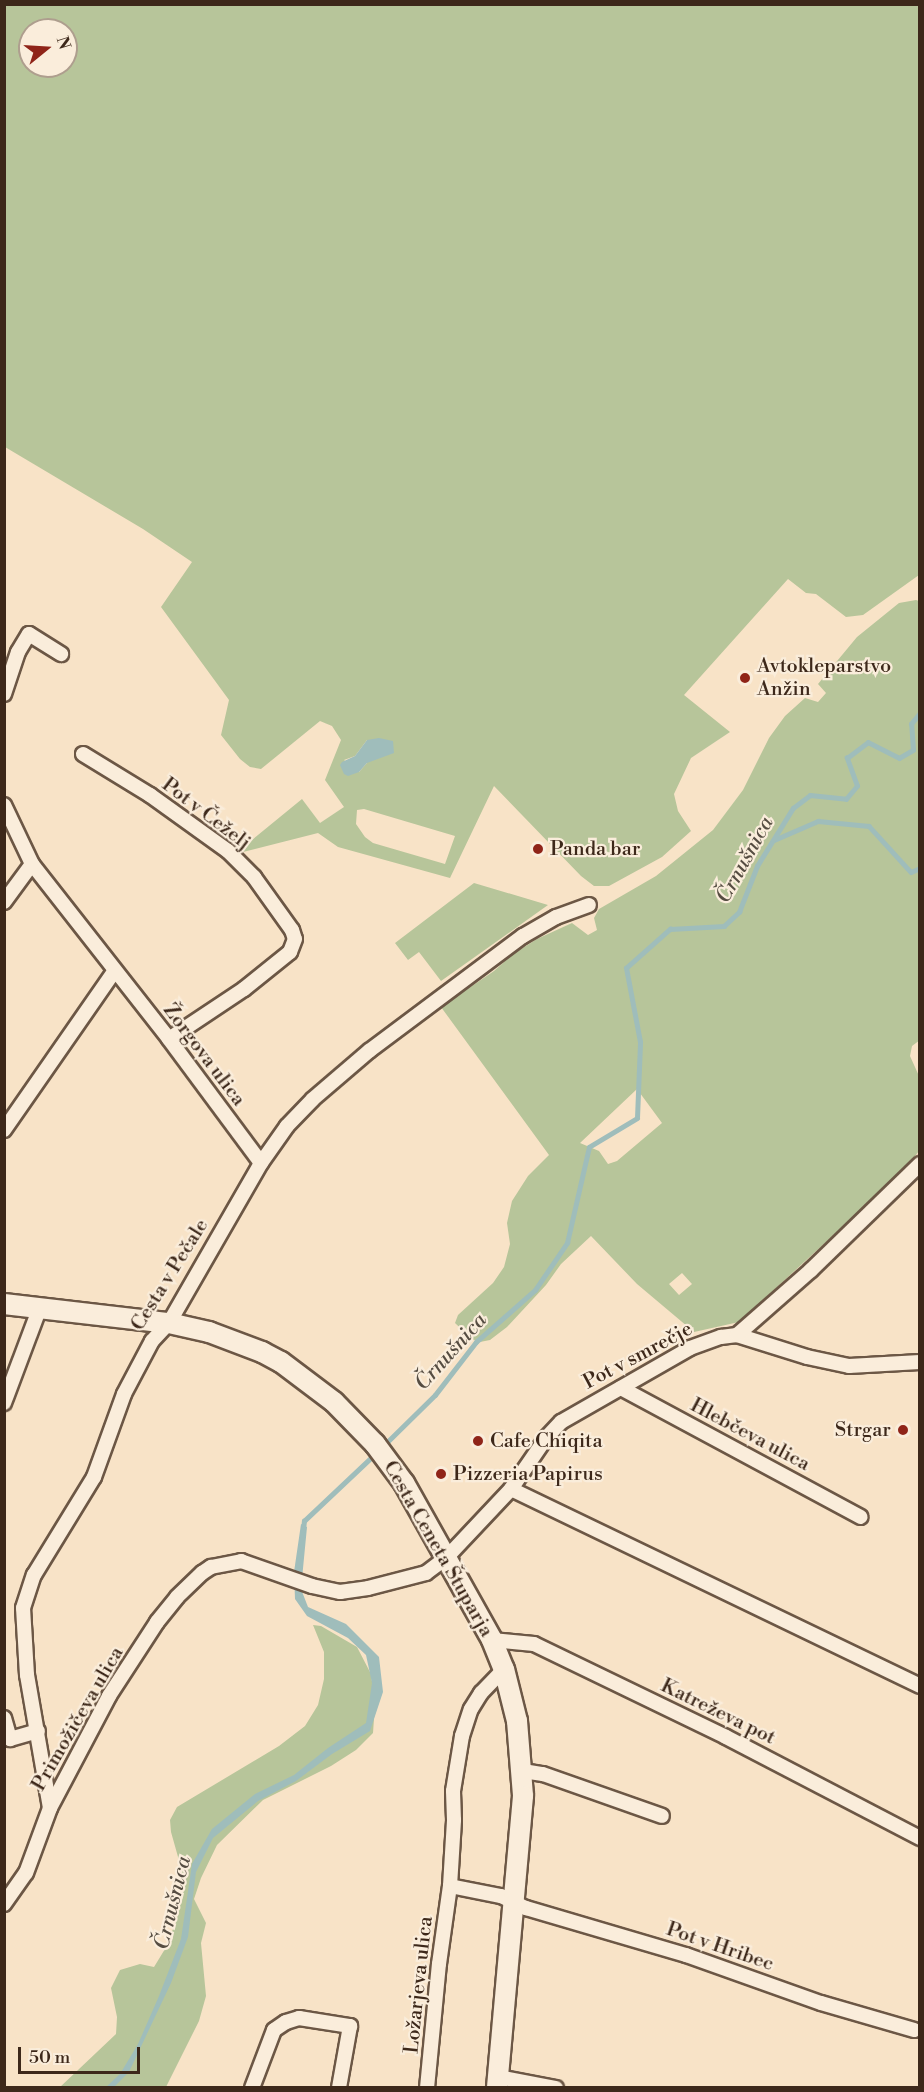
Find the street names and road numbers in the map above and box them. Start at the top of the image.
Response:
street label: Pot v Čeželj [157,773,255,855]
street label: Žorgova ulica [158,999,250,1111]
street label: Cesta v Pečale [126,1215,214,1335]
street label: Pot v smrečje [579,1317,697,1395]
street label: Hlebčeva ulica [686,1393,814,1477]
street label: Cesta Ceneta Štuparja [378,1457,498,1641]
street label: Primožičeva ulica [27,1643,129,1795]
street label: Katreževa pot [657,1674,779,1750]
street label: Ložarjeva ulica [400,1915,438,2055]
street label: Pot v Hribec [663,1917,777,1977]

